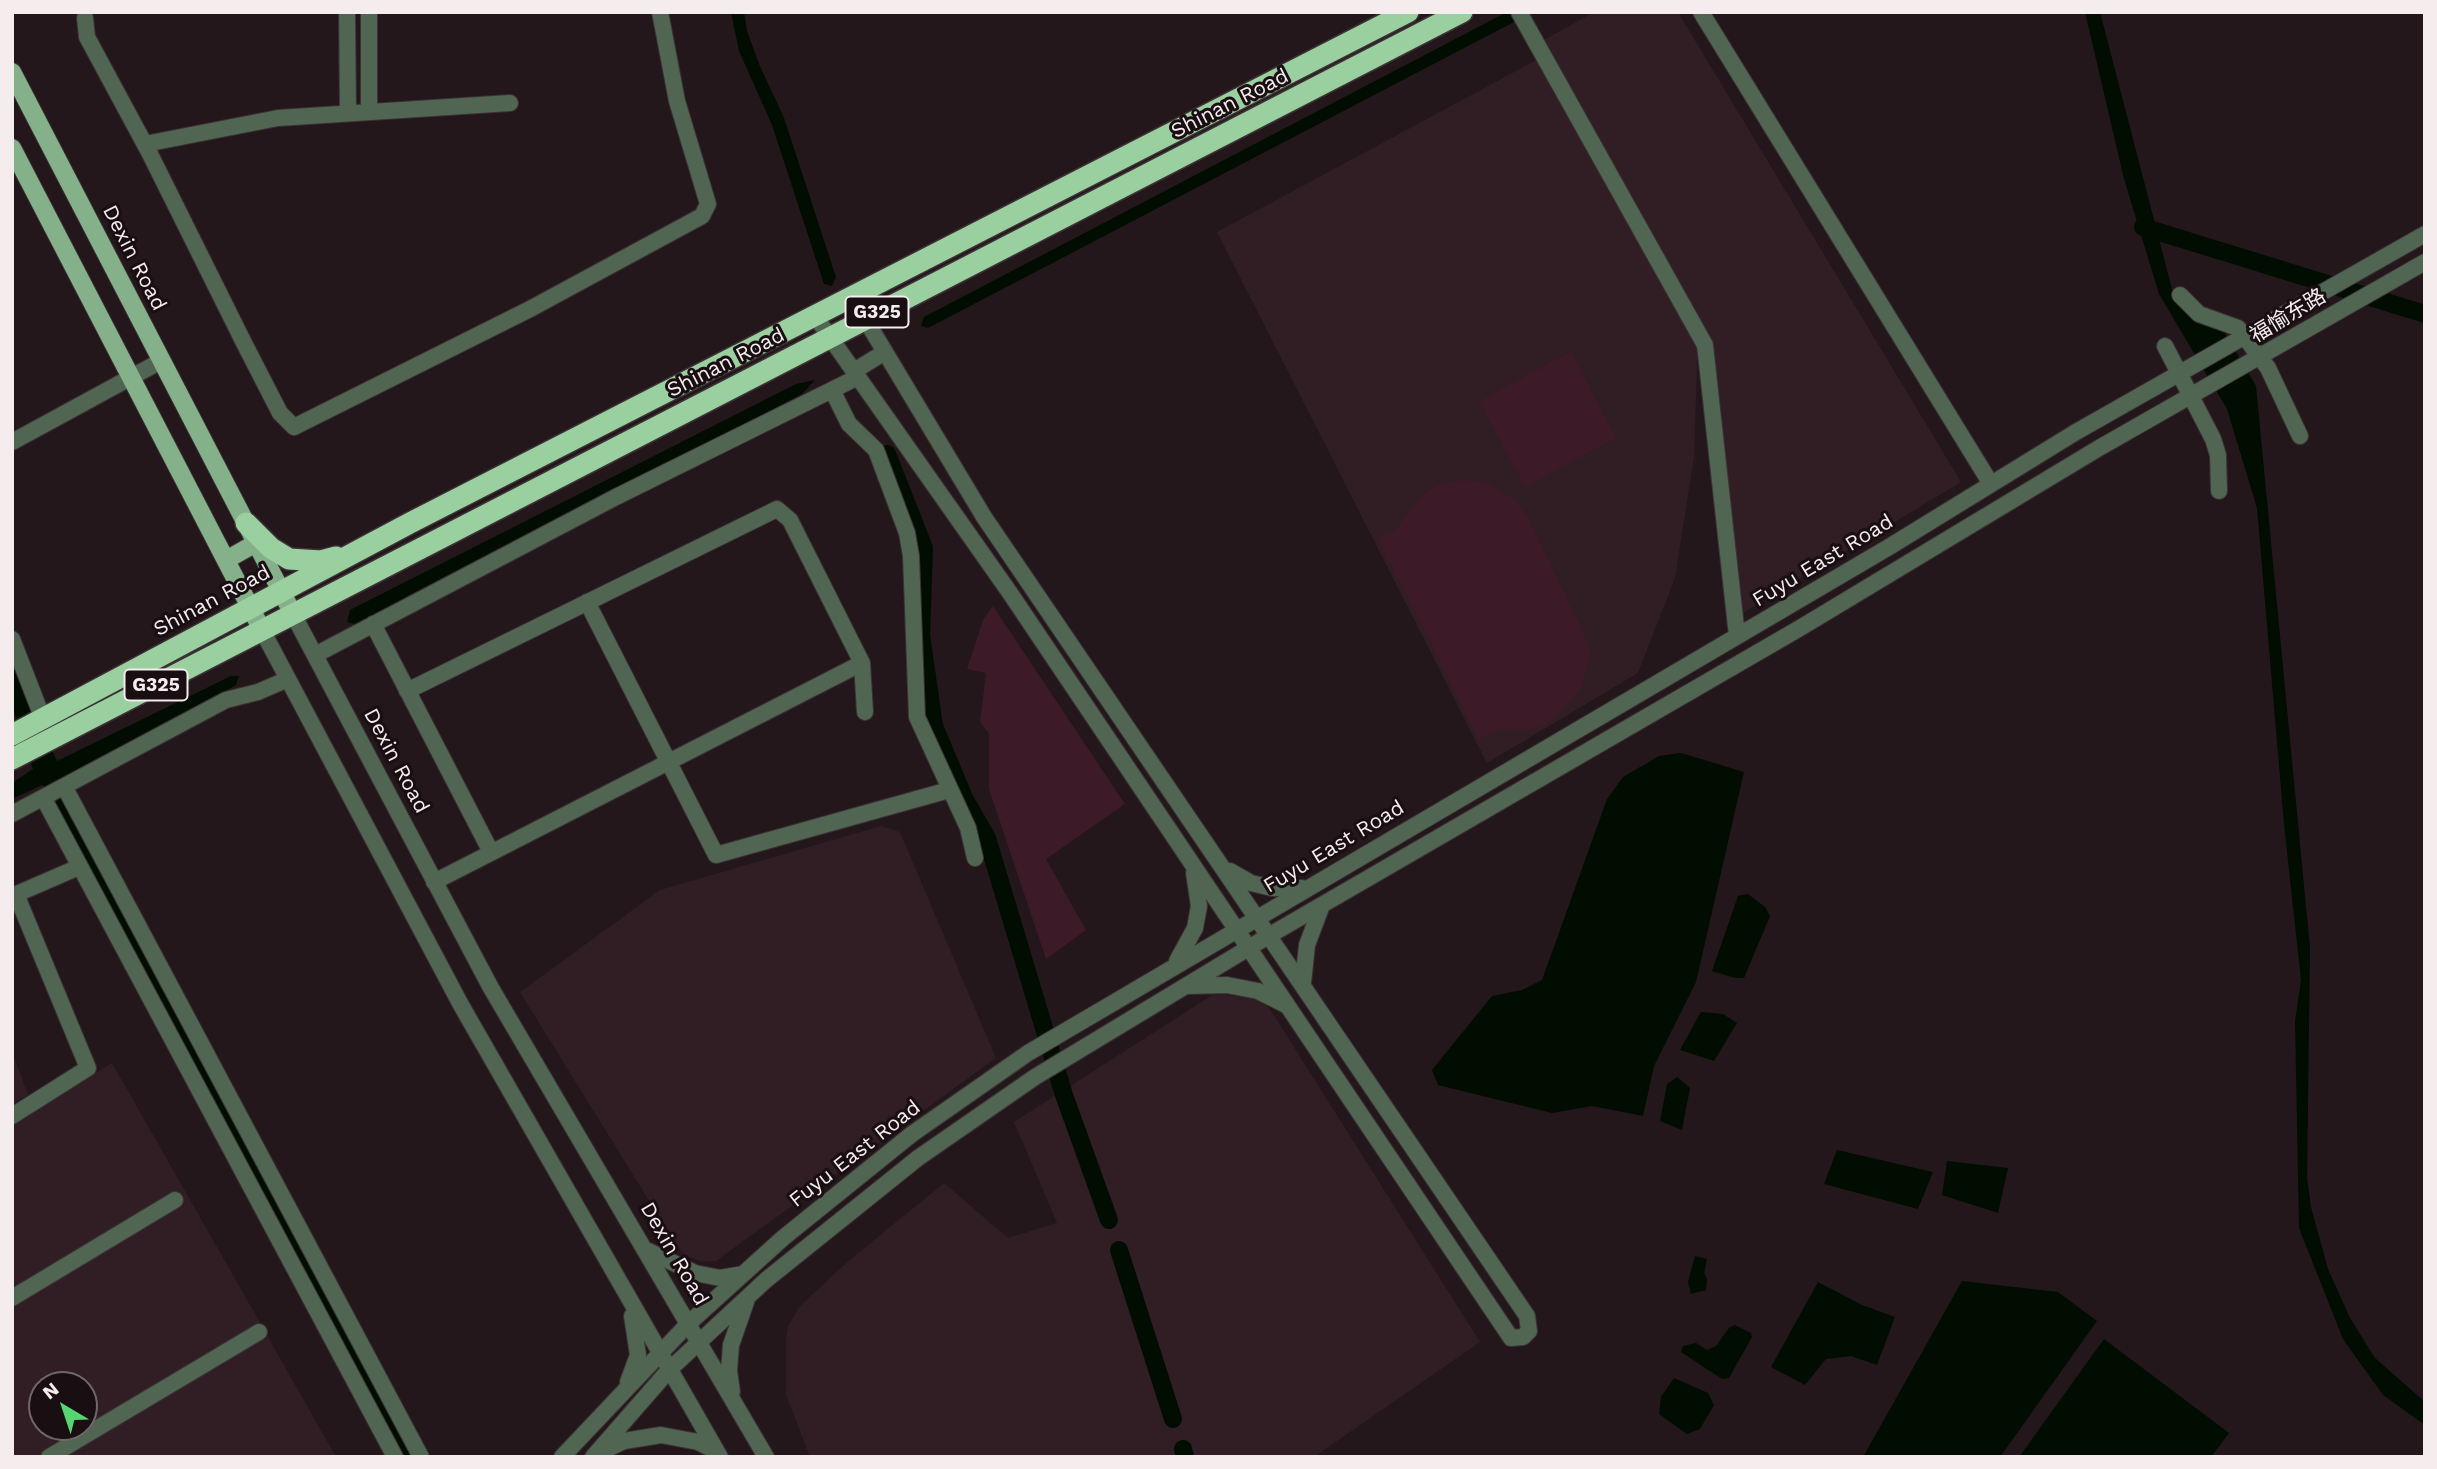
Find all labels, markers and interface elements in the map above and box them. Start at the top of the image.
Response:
street label: Shinan Road [1167,64,1293,144]
street label: Dexin Road [97,201,171,315]
street label: 福愉东路 [2246,284,2330,348]
road number: G325 [846,296,908,328]
street label: Shinan Road [663,323,789,403]
street label: Fuyu East Road [1748,509,1898,613]
street label: Shinan Road [149,560,275,642]
road number: G325 [124,670,188,700]
street label: Dexin Road [358,704,434,818]
street label: Fuyu East Road [1259,795,1409,899]
street label: Fuyu East Road [784,1095,926,1213]
street label: Dexin Road [634,1198,714,1310]
north arrow [28,1371,98,1441]
text: N [38,1377,63,1404]

